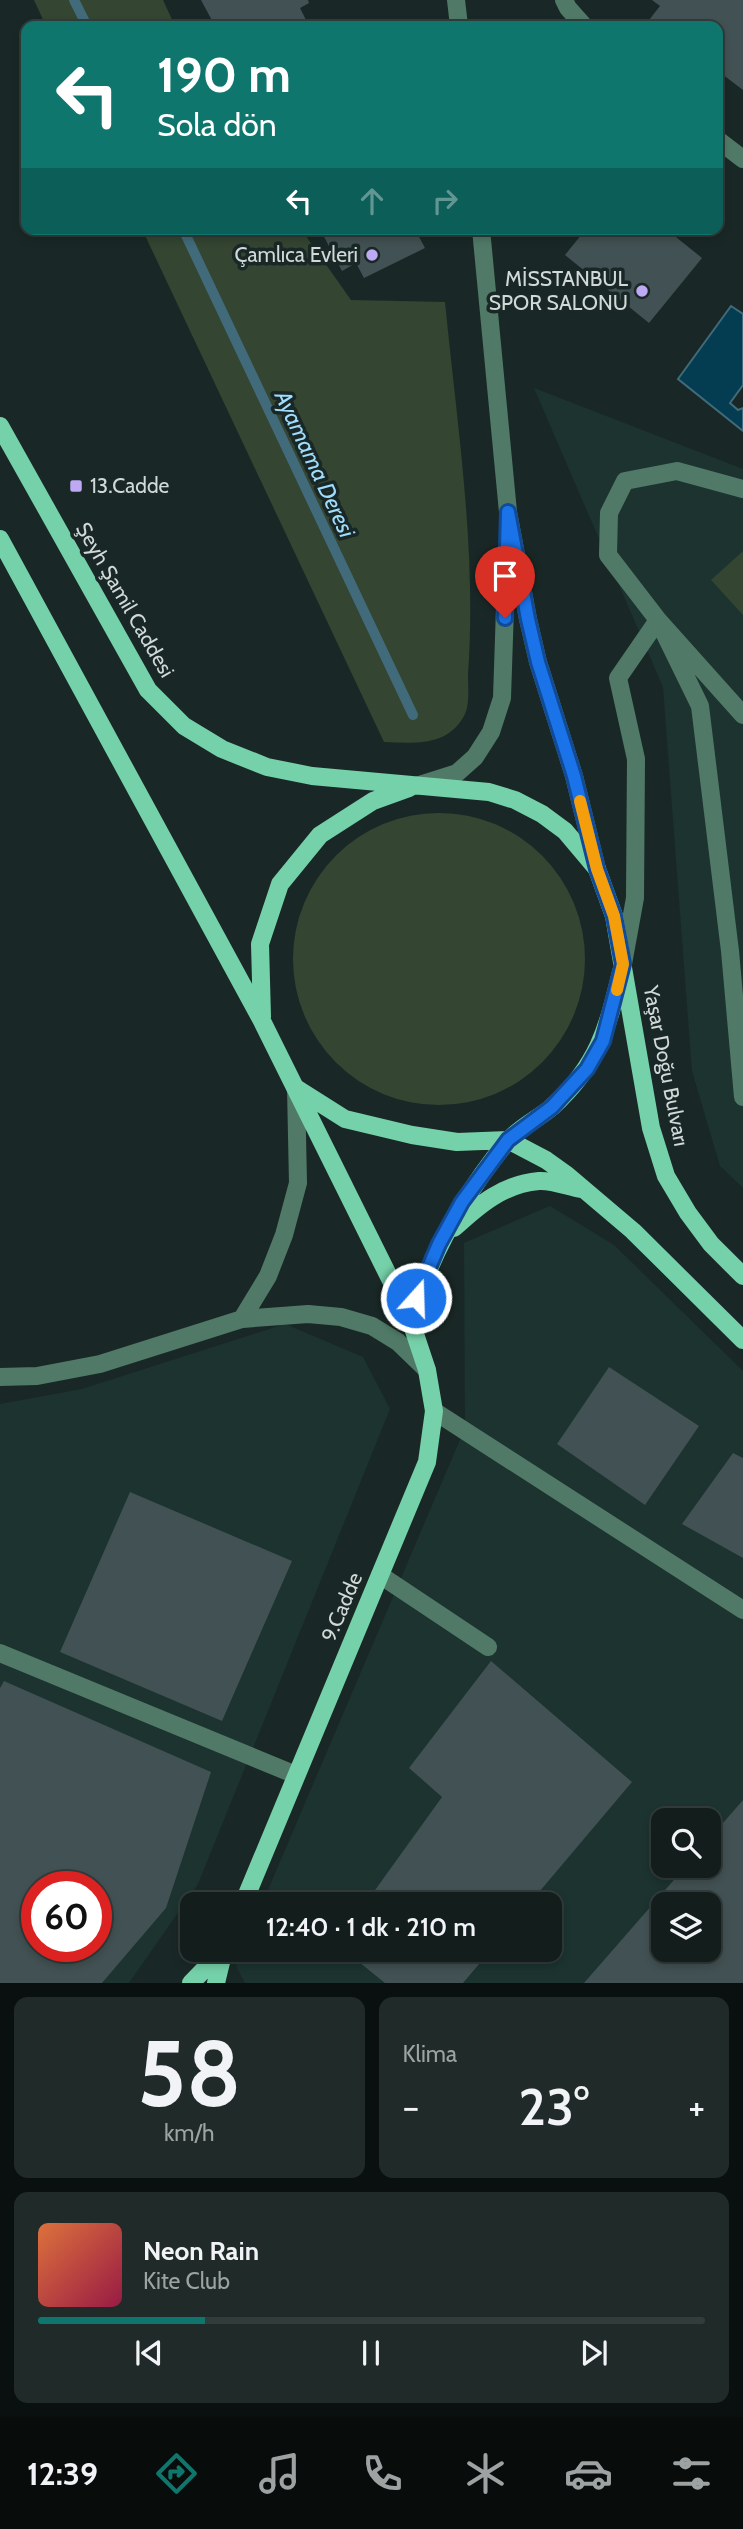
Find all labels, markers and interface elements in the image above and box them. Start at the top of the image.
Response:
text: 190 m [157,45,291,104]
icon: left [42,49,133,140]
text: Sola dön [157,105,277,144]
icon: left [280,182,318,220]
icon: ahead [353,182,391,220]
icon: right [426,182,464,220]
place label: Çamlıca Evleri [234,242,358,267]
marker: Çamlıca Evleri [364,247,380,263]
place label: MİSSTANBUL SPOR SALONU [489,266,628,315]
marker: MİSSTANBUL SPOR SALONU [634,283,650,299]
water label: Ayamama Deresi [268,385,362,543]
place label: 13.Cadde [90,473,170,498]
marker: 13.Cadde [68,478,84,494]
street label: Şeyh Şamil Caddesi [71,518,180,682]
pin [475,546,535,618]
icon: arrive [486,557,524,595]
street label: Yaşar Doğu Bulvarı [638,982,694,1148]
position arrow [379,1261,453,1335]
street label: 9.Cadde [316,1568,367,1645]
map controls [651,1808,721,1962]
button: search [651,1808,721,1878]
speed limit sign: 60 [21,1871,112,1962]
button: layers [651,1892,721,1962]
text: 12:40 · 1 dk · 210 m [266,1911,476,1943]
text: 58 [137,2018,241,2129]
text: Klima [403,2040,457,2068]
text: 23° [518,2075,589,2138]
text: − [403,2083,419,2130]
text: + [688,2083,705,2130]
text: km/h [164,2119,214,2147]
text: Neon Rain [143,2235,259,2267]
text: Kite Club [143,2267,230,2295]
icon: previous [130,2334,168,2372]
icon: pause [352,2334,390,2372]
icon: next [575,2334,613,2372]
icon: directions [152,2449,201,2498]
icon: music [255,2449,304,2498]
icon: phone [358,2449,407,2498]
icon: climate [461,2449,510,2498]
icon: car [564,2449,613,2498]
icon: filters [667,2449,716,2498]
text: 12:39 [27,2454,98,2493]

